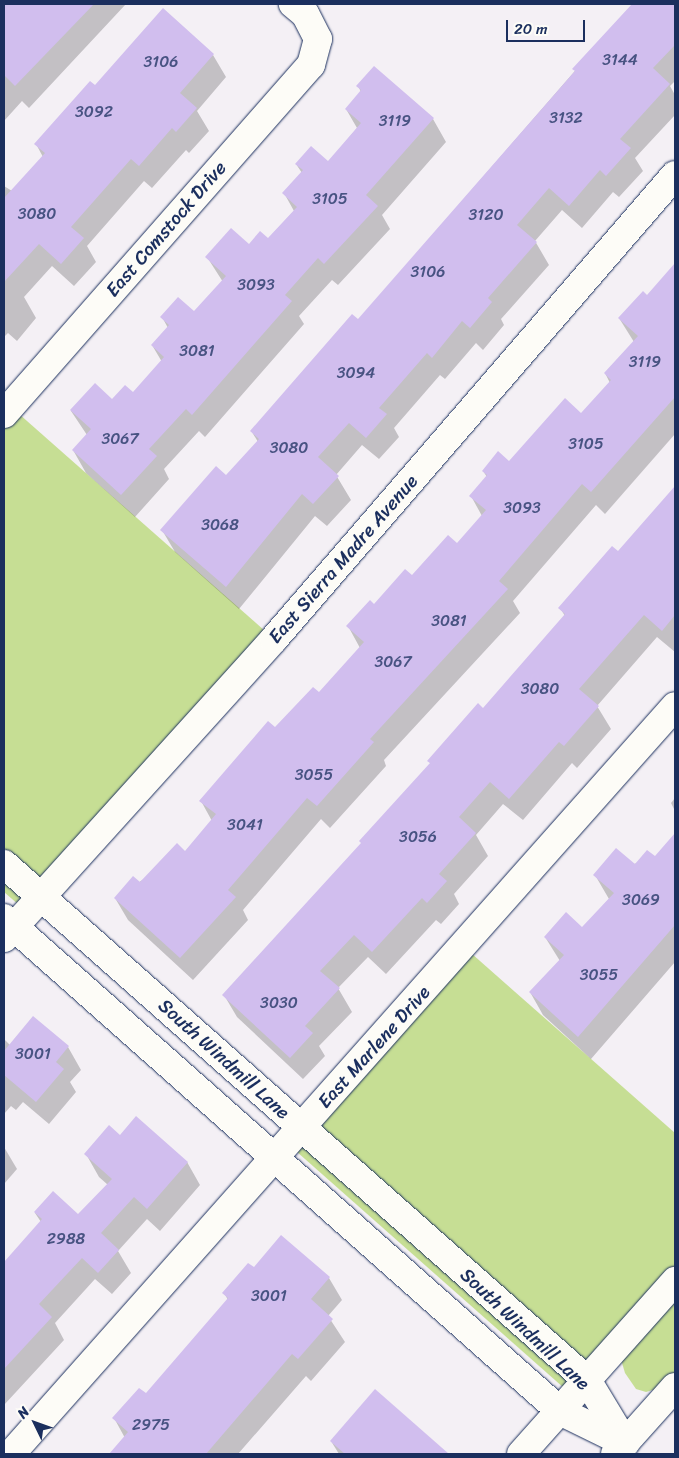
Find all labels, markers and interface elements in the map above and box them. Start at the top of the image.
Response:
scale bar [509,10,588,42]
text: 20 m [514,16,548,42]
house number: 3144 [602,50,638,70]
house number: 3106 [144,52,178,72]
house number: 3092 [75,102,113,122]
house number: 3132 [549,108,583,128]
house number: 3119 [379,111,411,131]
street label: East Comstock Drive [101,157,231,301]
house number: 3105 [312,189,348,209]
house number: 3080 [18,204,56,224]
house number: 3120 [469,205,503,225]
house number: 3106 [411,262,445,282]
house number: 3093 [237,275,275,295]
house number: 3081 [179,341,215,361]
house number: 3119 [629,352,661,372]
house number: 3094 [337,363,375,383]
house number: 3067 [101,429,139,449]
house number: 3105 [568,434,604,454]
house number: 3080 [270,438,308,458]
street label: East Sierra Madre Avenue [263,470,423,648]
house number: 3093 [503,498,541,518]
house number: 3068 [201,515,239,535]
house number: 3081 [431,611,467,631]
house number: 3067 [374,652,412,672]
house number: 3080 [521,679,559,699]
house number: 3055 [295,765,333,785]
house number: 3041 [227,815,263,835]
house number: 3056 [399,827,437,847]
house number: 3069 [622,890,660,910]
house number: 3055 [580,965,618,985]
street label: East Marlene Drive [313,981,435,1113]
house number: 3030 [260,993,298,1013]
street label: South Windmill Lane [154,994,294,1124]
house number: 3001 [15,1044,51,1064]
house number: 2988 [47,1229,85,1249]
street label: South Windmill Lane [455,1263,595,1395]
house number: 3001 [251,1286,287,1306]
north arrow [10,1398,60,1448]
text: N [11,1401,36,1425]
house number: 2975 [132,1415,170,1435]

